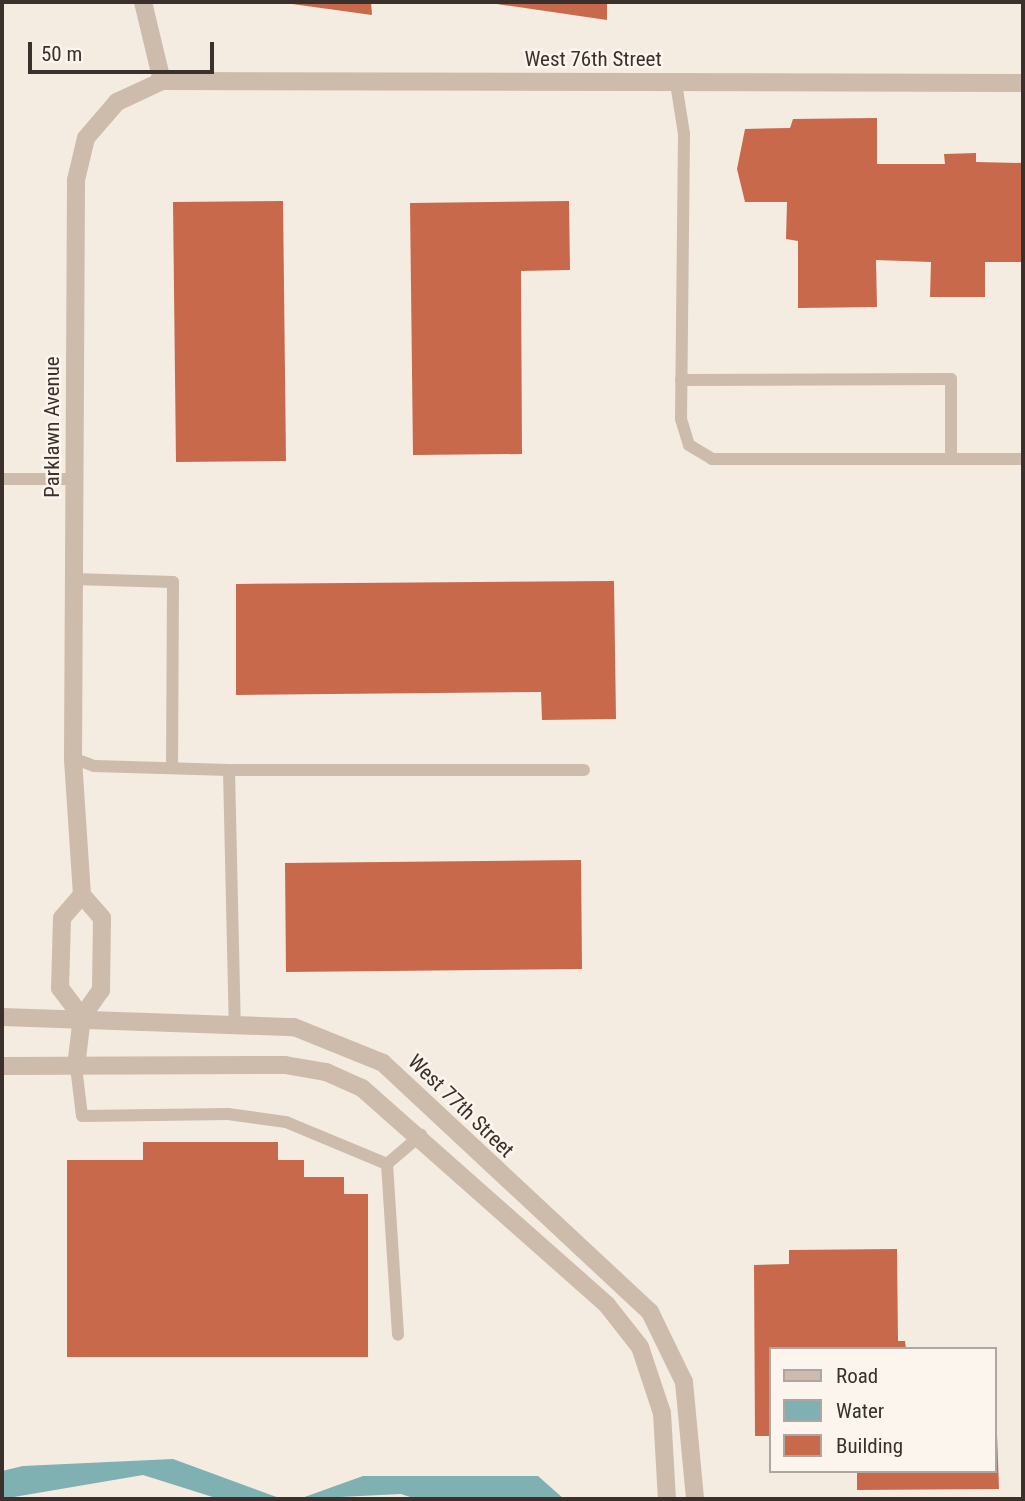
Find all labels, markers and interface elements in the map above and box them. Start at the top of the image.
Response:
scale bar [32,28,217,72]
text: 50 m [41,42,82,66]
street label: West 76th Street [524,46,662,72]
street label: Parklawn Avenue [39,356,65,498]
street label: West 77th Street [403,1049,519,1163]
legend [769,1347,997,1473]
text: Road [836,1364,878,1388]
text: Water [836,1399,884,1423]
text: Building [836,1434,903,1458]

